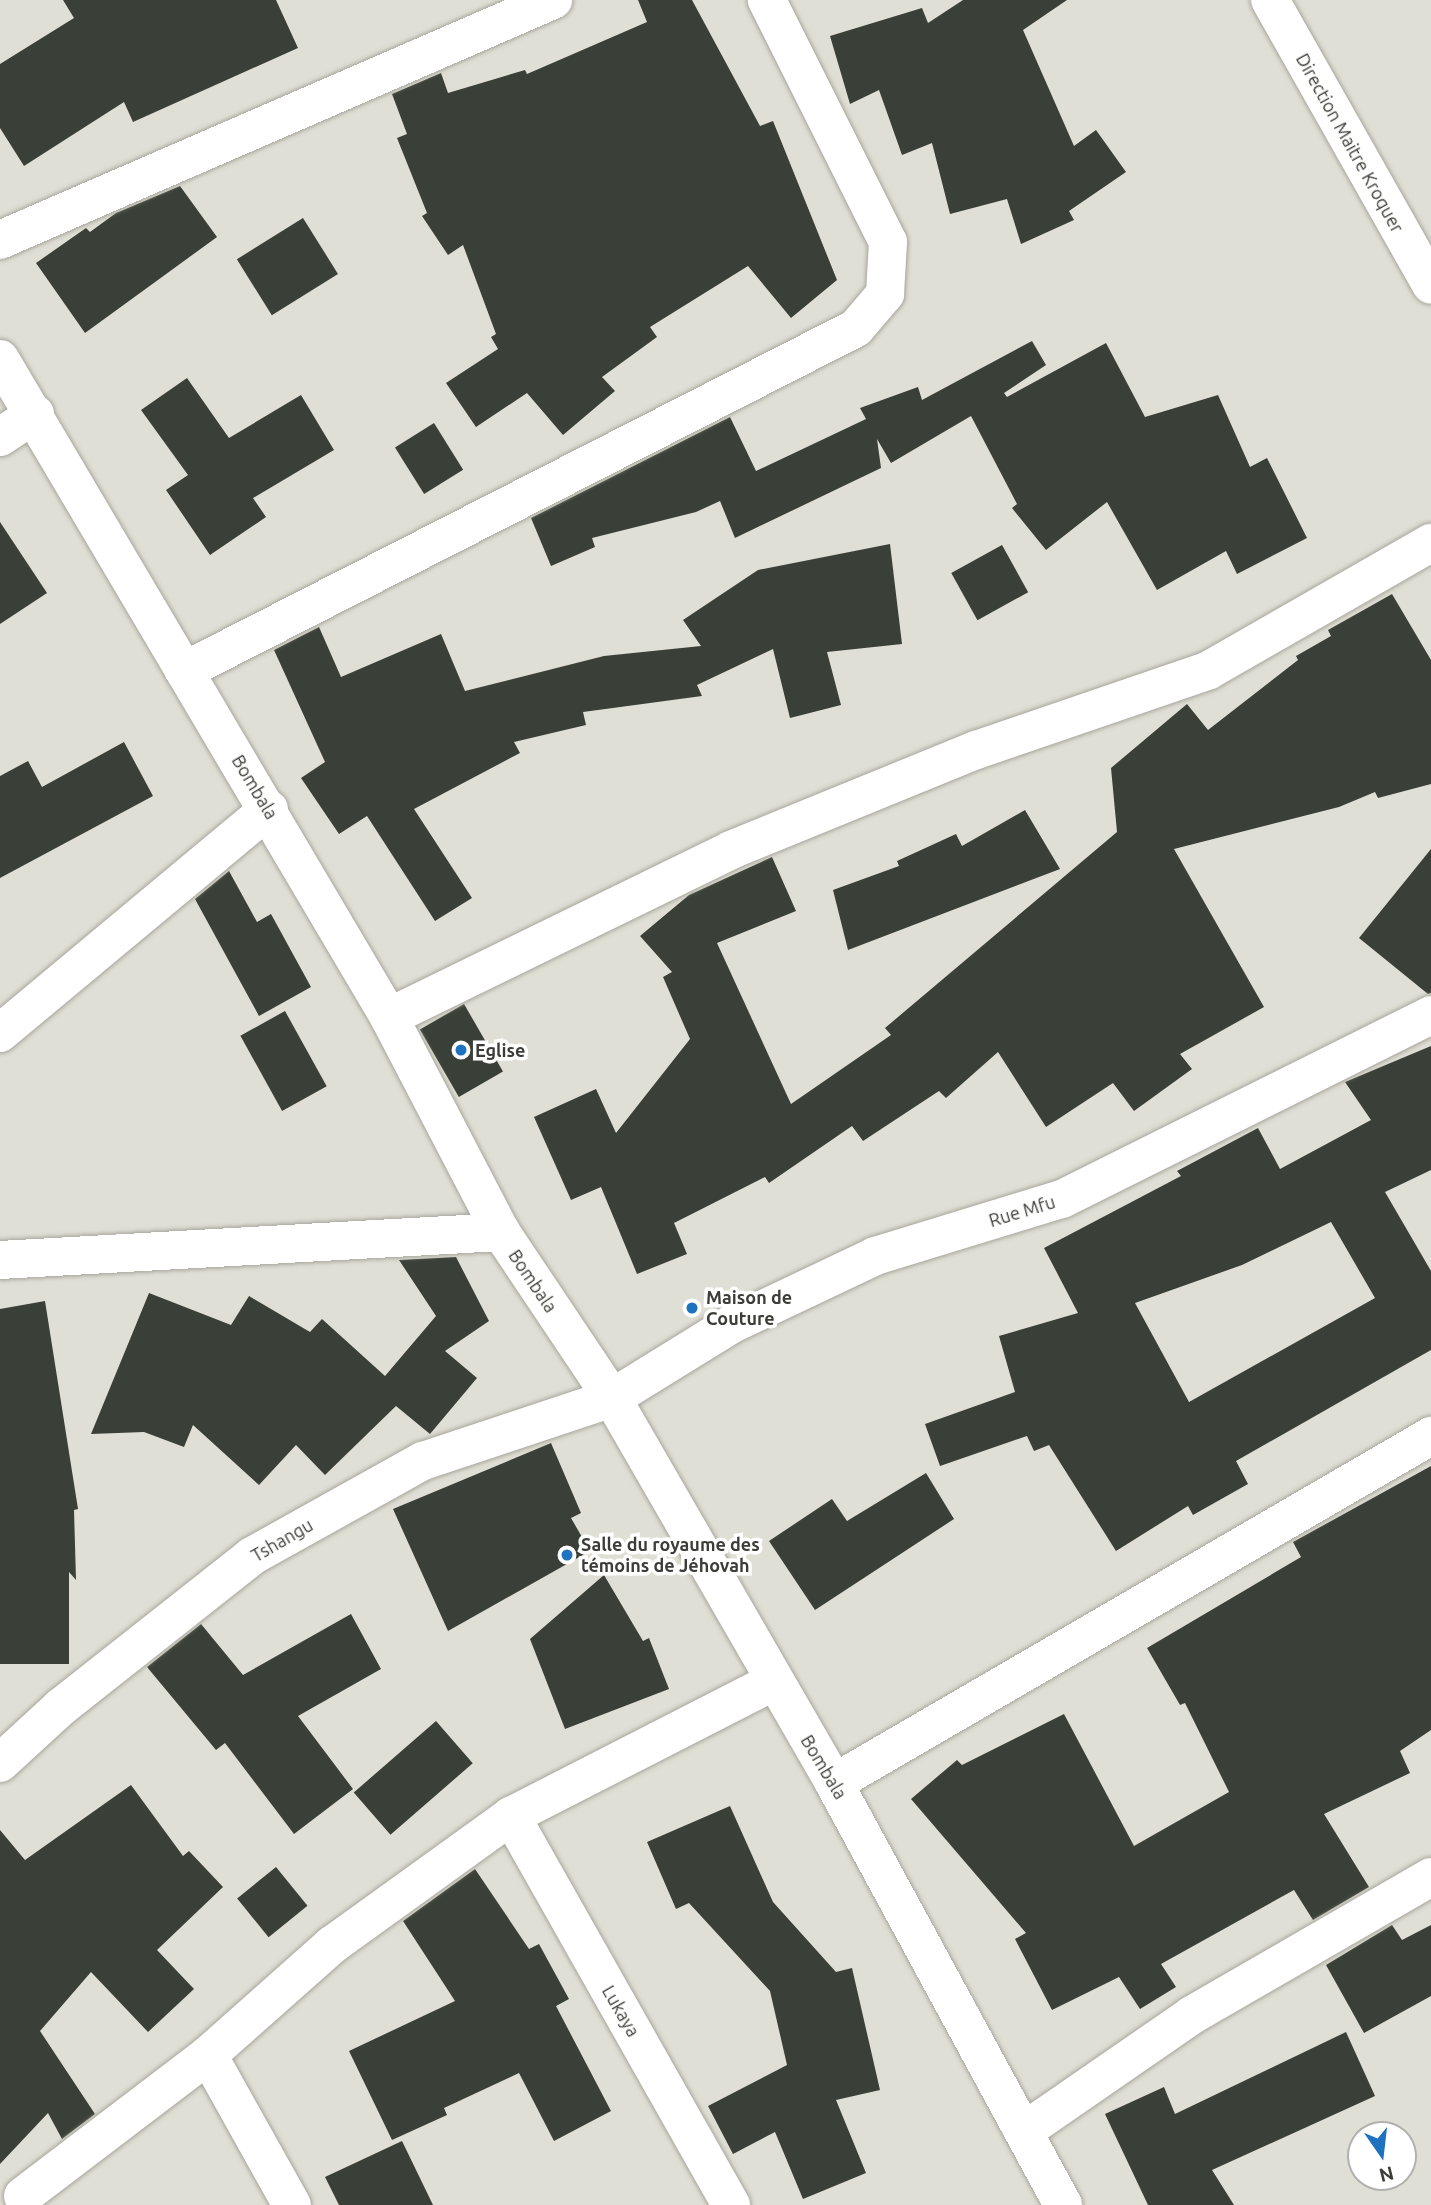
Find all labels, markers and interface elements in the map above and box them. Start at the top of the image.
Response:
street label: Direction Maitre Kroquer [1292,50,1408,236]
street label: Bombala [227,751,283,823]
place label: Eglise [475,1039,525,1061]
marker: Eglise [453,1042,469,1058]
street label: Rue Mfu [986,1191,1058,1231]
street label: Bombala [504,1245,562,1317]
place label: Maison de Couture [706,1287,792,1330]
marker: Maison de Couture [684,1300,700,1316]
street label: Tshangu [247,1514,317,1566]
place label: Salle du royaume des témoins de Jéhovah [581,1534,760,1576]
marker: Salle du royaume des témoins de Jéhovah [559,1547,575,1563]
street label: Bombala [796,1731,852,1803]
street label: Lukaya [598,1982,644,2040]
north arrow [1347,2121,1417,2191]
text: N [1377,2162,1396,2187]

